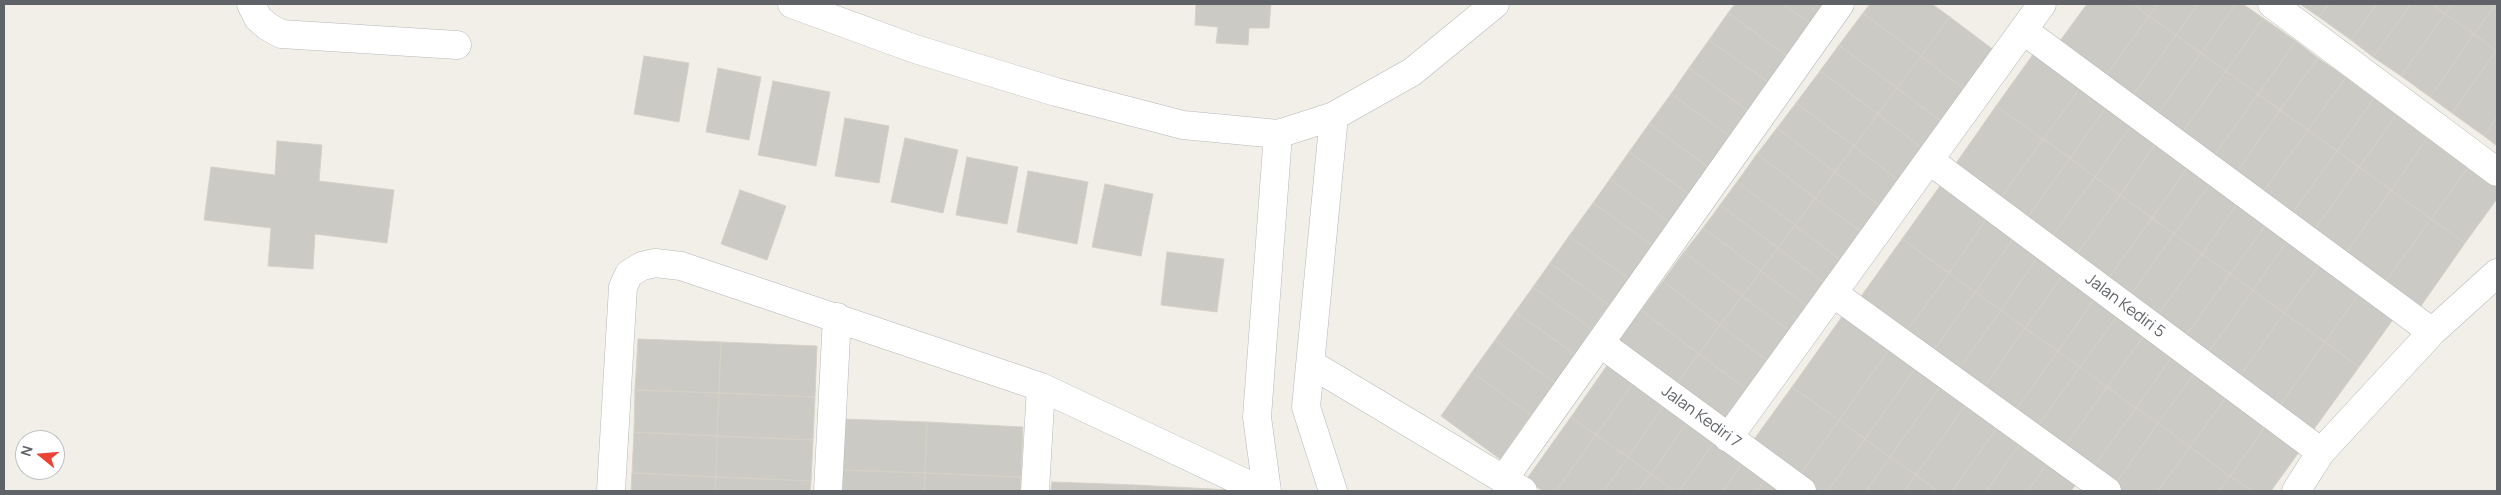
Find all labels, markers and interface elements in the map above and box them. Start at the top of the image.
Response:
street label: Jalan Kediri 5 [2081,270,2169,342]
street label: Jalan Kediri 7 [1657,382,1745,452]
north arrow [15,430,65,480]
text: N [16,443,37,458]

